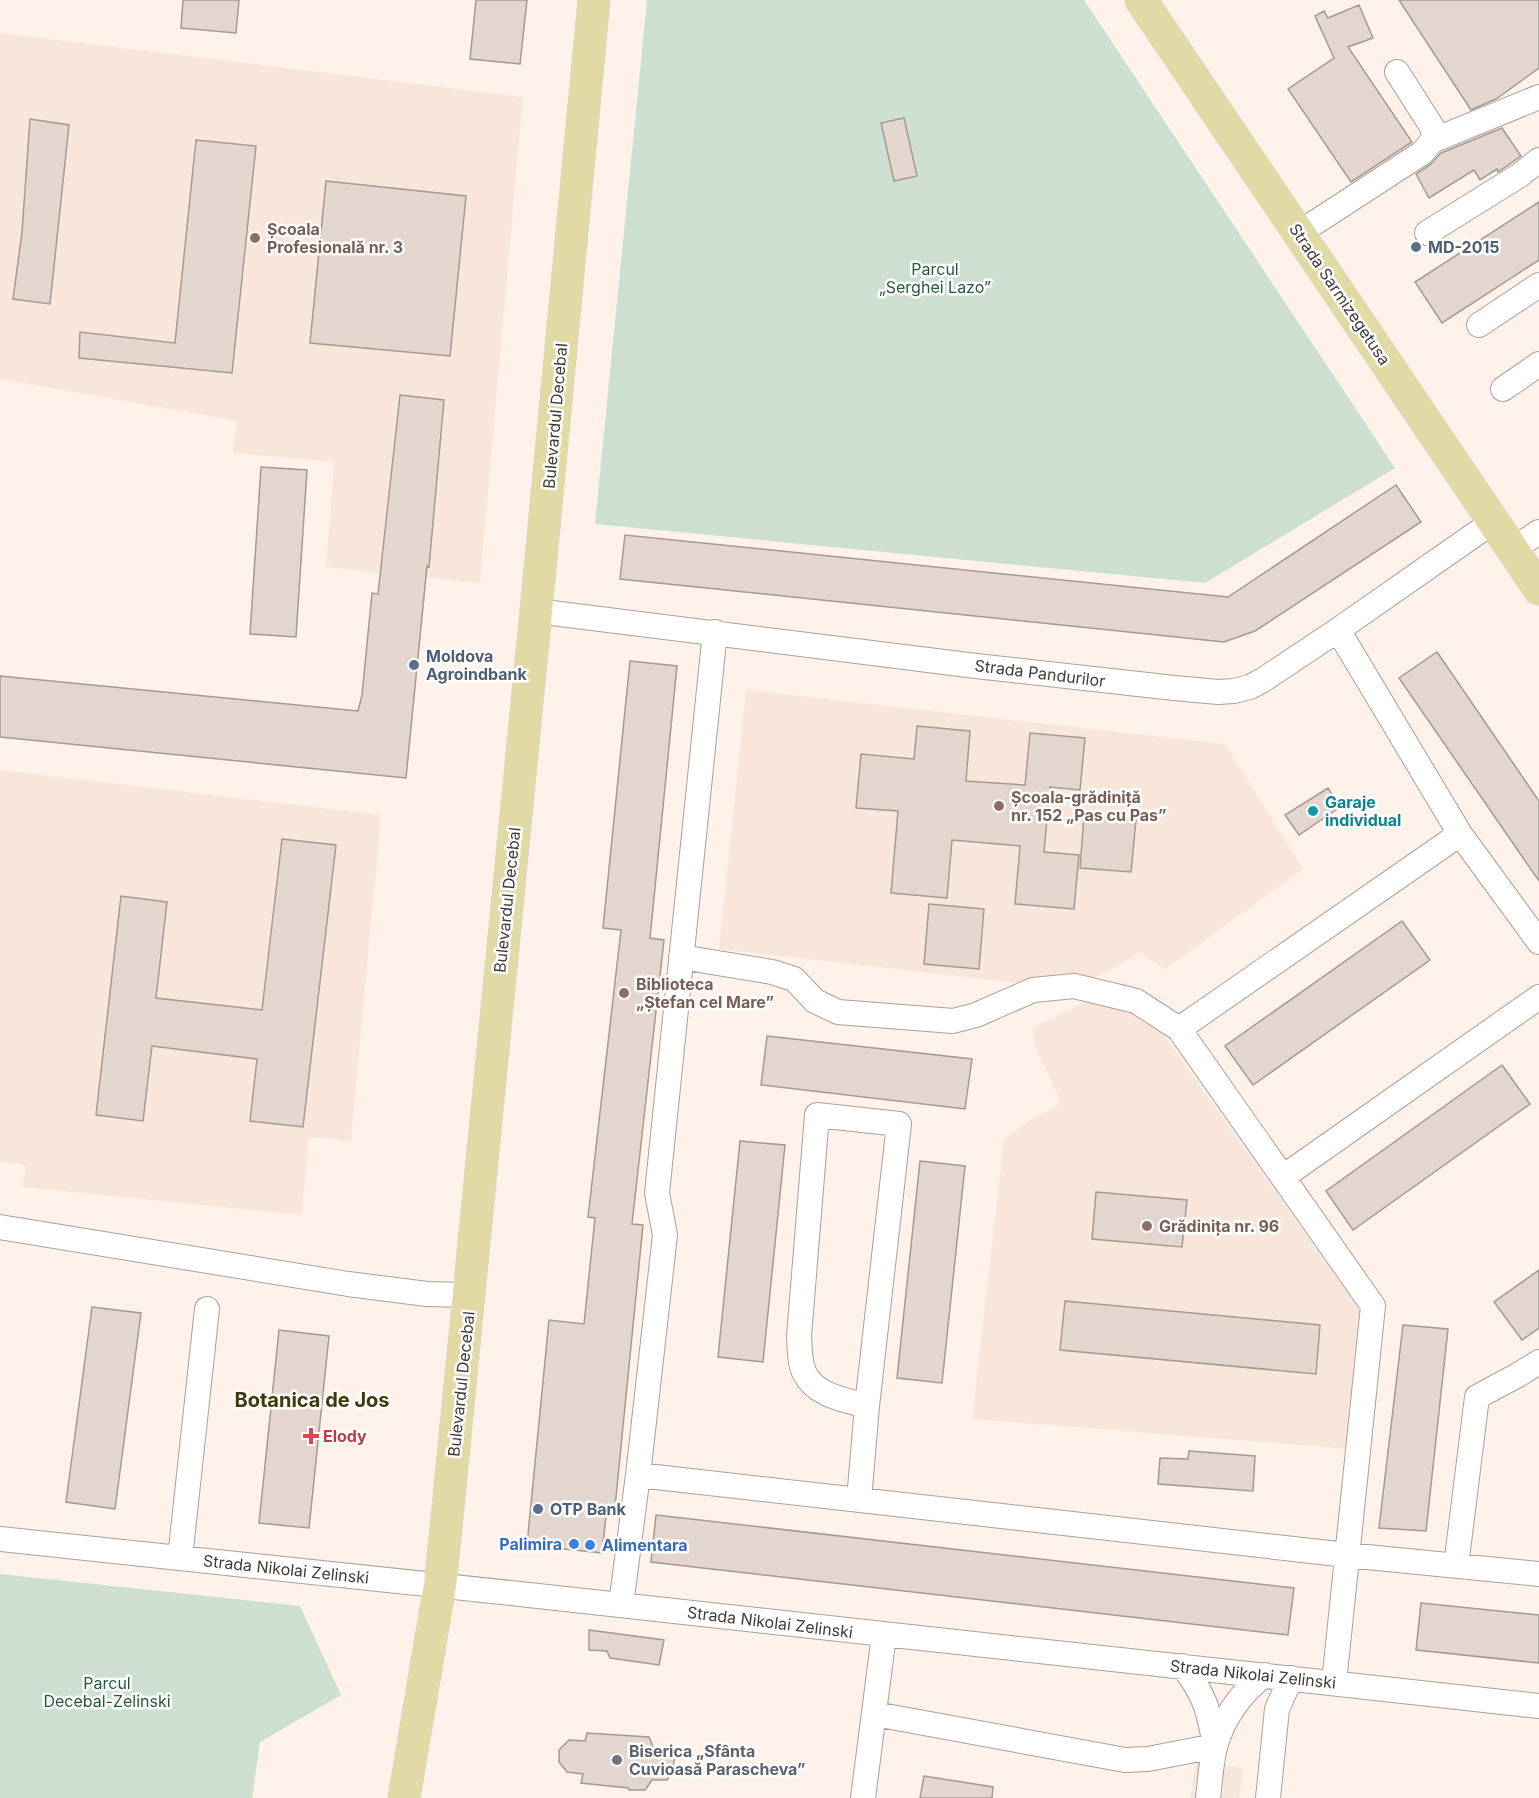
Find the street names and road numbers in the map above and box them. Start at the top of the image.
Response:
street label: Strada Sarmizegetusa [1285,219,1395,369]
street label: Bulevardul Decebal [539,342,571,490]
street label: Strada Pandurilor [974,655,1106,691]
street label: Bulevardul Decebal [489,826,525,974]
street label: Bulevardul Decebal [443,1310,479,1458]
street label: Strada Nikolai Zelinski [202,1550,370,1588]
street label: Strada Nikolai Zelinski [686,1602,854,1642]
street label: Strada Nikolai Zelinski [1169,1655,1337,1693]

